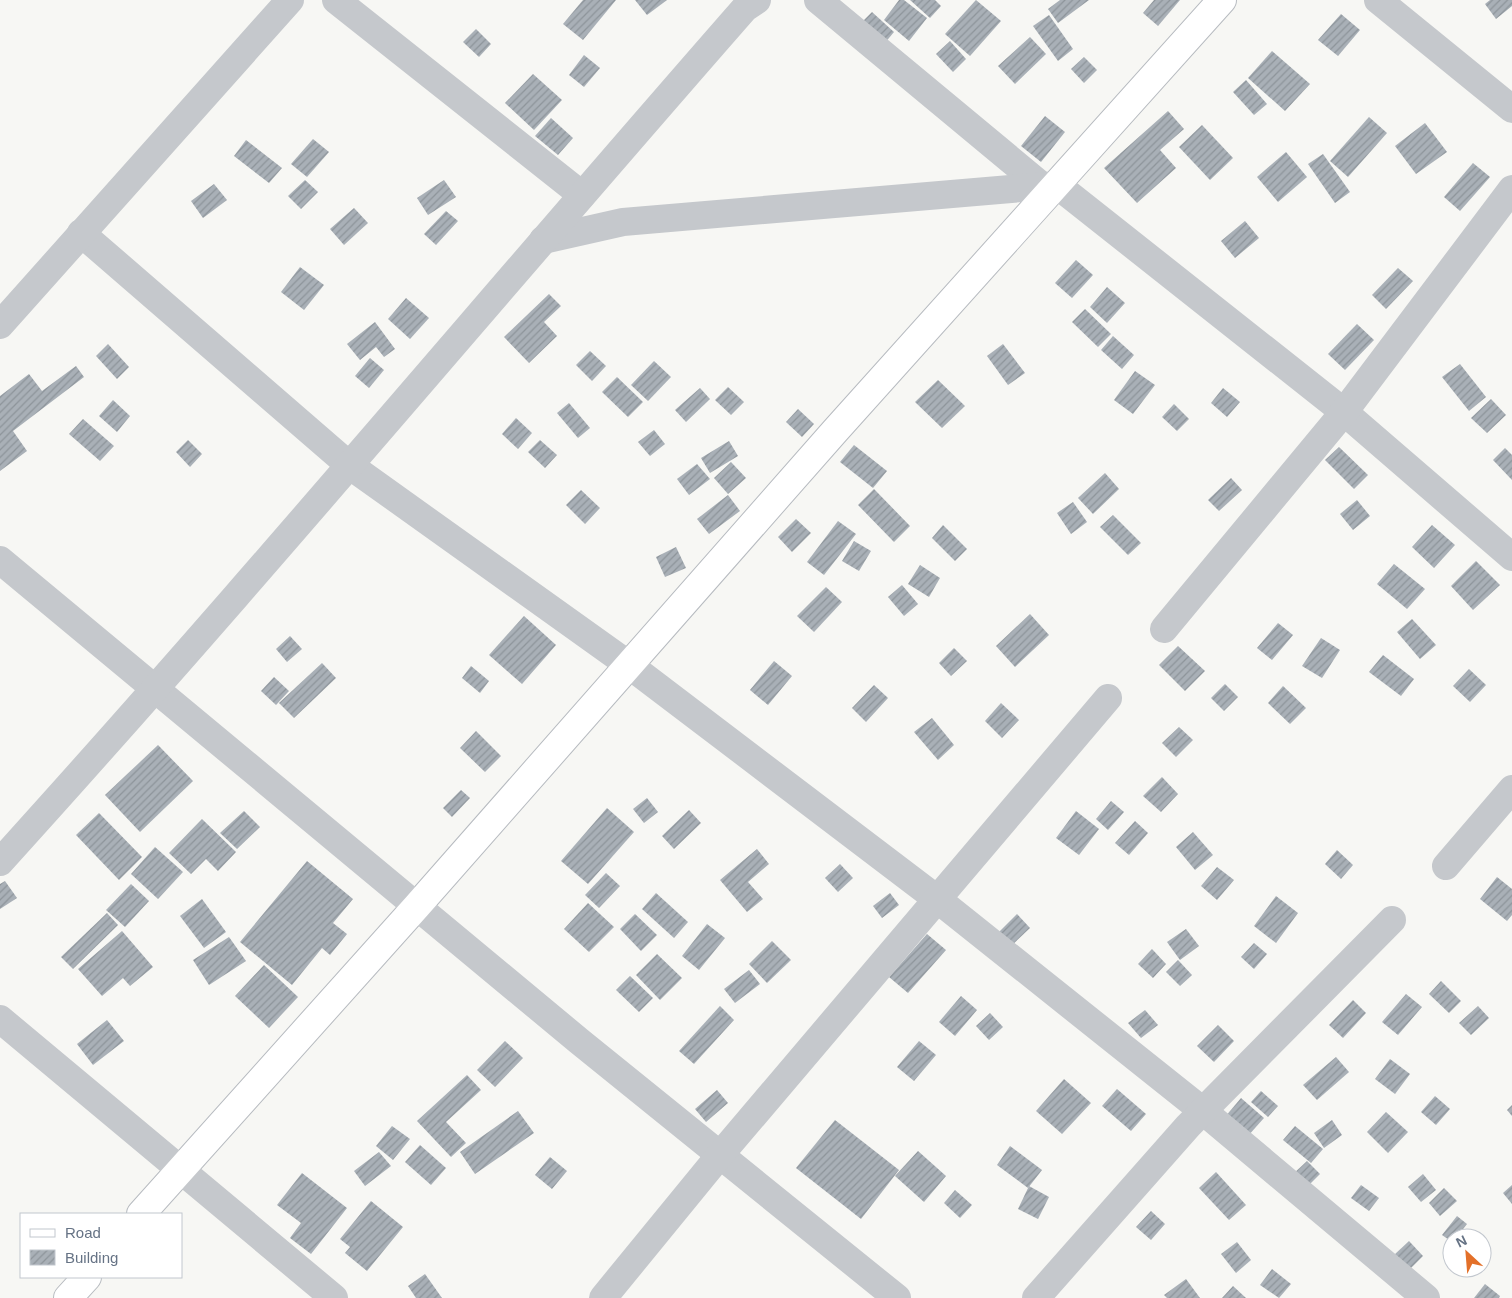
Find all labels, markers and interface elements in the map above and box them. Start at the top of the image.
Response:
legend [20,1213,182,1278]
text: Road [65,1224,101,1241]
north arrow [1442,1228,1492,1278]
text: N [1453,1232,1469,1251]
text: Building [65,1249,118,1266]

